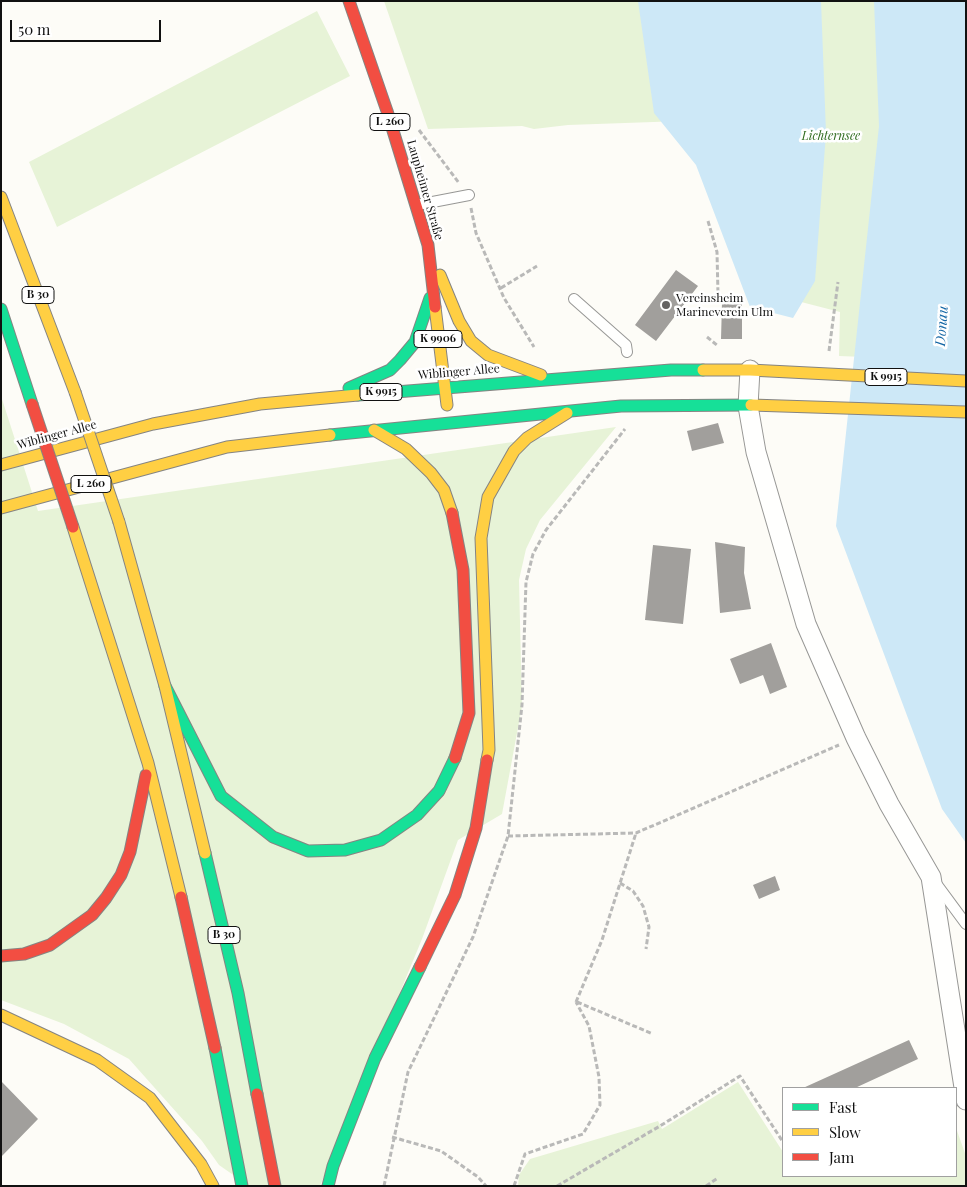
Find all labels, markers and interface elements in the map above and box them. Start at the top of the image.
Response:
scale bar [12,10,164,42]
text: 50 m [18,19,50,39]
road number: L 260 [370,114,410,130]
park label: Lichternsee [802,129,860,143]
street label: Laupheimer Straße [404,138,446,242]
road number: B 30 [22,286,54,304]
place label: Vereinsheim Marineverein Ulm [676,291,773,319]
marker: Vereinsheim Marineverein Ulm [660,299,672,311]
water label: Donau [932,305,952,347]
road number: K 9906 [414,330,462,348]
street label: Wiblinger Allee [418,361,500,383]
road number: K 9915 [865,368,907,386]
road number: K 9915 [360,384,402,401]
street label: Wiblinger Allee [16,417,98,453]
road number: L 260 [71,476,111,492]
road number: B 30 [208,926,240,944]
legend [782,1087,957,1177]
text: Fast [829,1097,857,1117]
text: Slow [829,1122,861,1142]
text: Jam [829,1147,854,1167]

